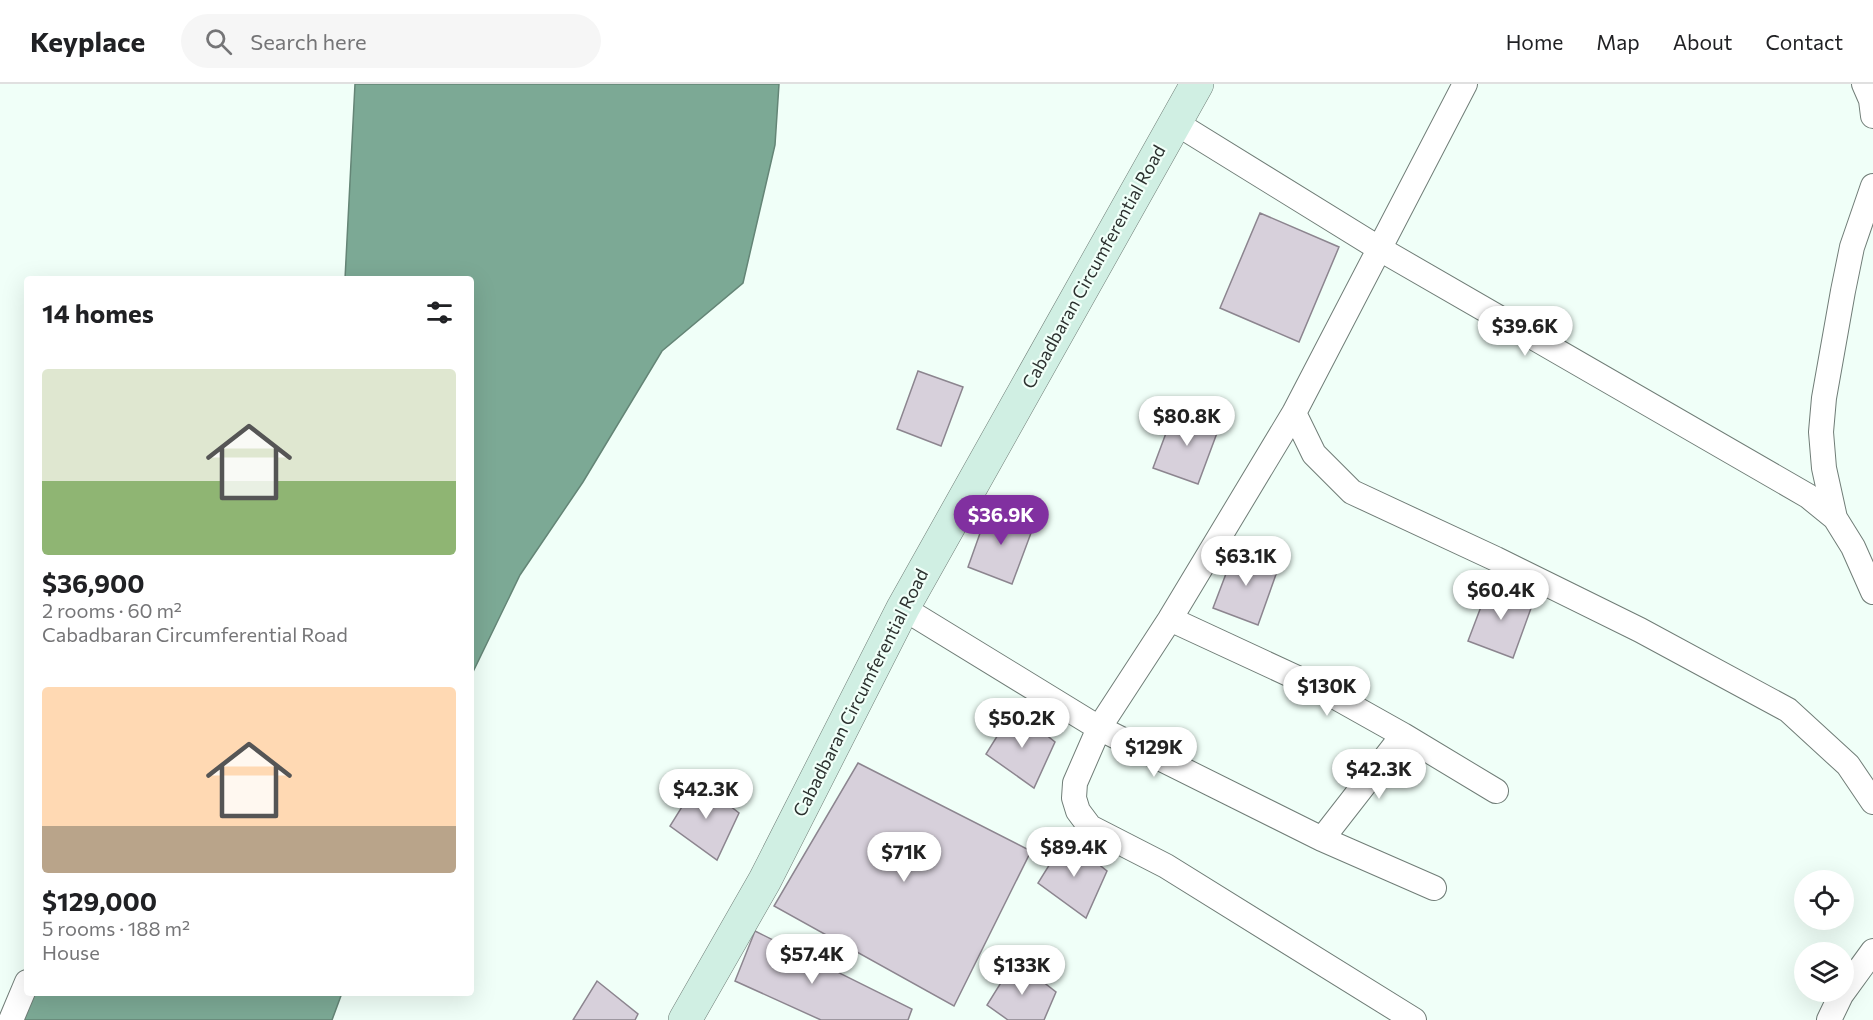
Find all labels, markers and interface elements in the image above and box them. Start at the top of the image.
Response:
search box [181,14,601,68]
text: Keyplace [30,24,145,58]
icon: search [202,25,235,58]
text: Search here [250,28,367,55]
text: Home [1506,29,1563,54]
text: Map [1596,29,1640,54]
text: About [1673,29,1732,54]
text: Contact [1765,29,1843,54]
street label: Cabadbaran Circumferential Road [1017,141,1169,392]
icon: filters [423,296,456,329]
text: 14 homes [42,297,154,328]
pin: $39.6K [1476,306,1574,357]
text: $39.6K [1492,313,1558,337]
pin: $80.8K [1138,396,1236,447]
text: $80.8K [1153,403,1221,427]
icon: home [195,408,303,516]
pin: $36.9K [952,495,1050,546]
text: $36.9K [968,502,1034,526]
pin: $63.1K [1197,536,1295,587]
text: $63.1K [1215,543,1277,567]
street label: Cabadbaran Circumferential Road [788,565,932,820]
text: $36,900 [42,567,145,598]
pin: $60.4K [1452,570,1550,621]
text: $60.4K [1467,577,1535,601]
text: 2 rooms · 60 m² [42,598,182,622]
text: Cabadbaran Circumferential Road [42,622,348,646]
pin: $130K [1285,666,1369,717]
text: $130K [1297,673,1357,697]
pin: $50.2K [973,698,1071,749]
text: $50.2K [989,705,1055,729]
icon: home [195,726,303,834]
pin: $129K [1112,727,1196,778]
text: $129K [1125,734,1183,758]
pin: $42.3K [1330,749,1428,800]
text: $42.3K [1346,756,1412,780]
pin: $42.3K [657,769,755,820]
text: $42.3K [673,776,739,800]
pin: $89.4K [1025,827,1123,878]
pin: $71K [868,832,940,883]
text: $89.4K [1040,834,1108,858]
text: $71K [881,839,927,863]
map controls [1794,870,1854,1002]
button: locate [1794,870,1854,930]
text: $129,000 [42,885,157,916]
text: 5 rooms · 188 m² [42,916,190,940]
pin: $57.4K [763,934,861,985]
text: House [42,940,100,964]
text: $57.4K [780,941,844,965]
button: layers [1794,942,1854,1002]
pin: $133K [980,945,1064,996]
text: $133K [993,952,1051,976]

